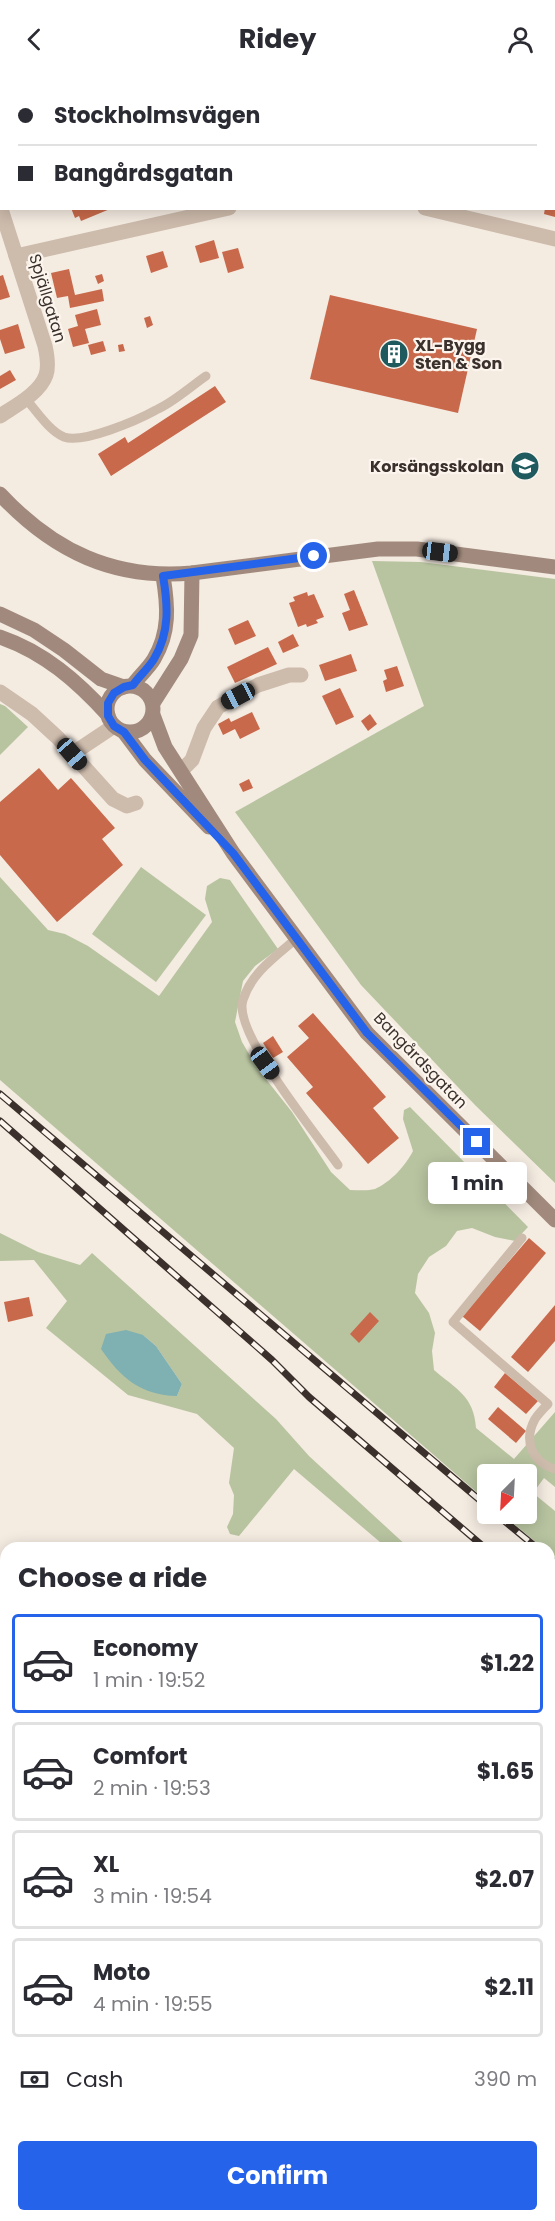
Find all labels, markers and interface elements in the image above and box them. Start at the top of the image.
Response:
text: Ridey [239,20,316,57]
icon: back [18,23,51,56]
icon: person [504,23,537,56]
text: Stockholmsvägen [54,100,260,131]
text: Bangårdsgatan [54,158,233,189]
street label: Spjällgatan [23,251,72,345]
place label: XL-Bygg Sten & Son [415,334,502,375]
building icon: XL-Bygg Sten & Son [378,338,410,370]
school or university icon: Korsängsskolan [509,450,541,482]
place label: Korsängsskolan [370,455,504,478]
car [421,541,459,563]
route start [300,542,327,569]
car [218,680,258,712]
car [53,735,91,773]
street label: Bangårdsgatan [369,1007,473,1114]
car [247,1043,283,1083]
route end [463,1128,490,1155]
callout: 1 min [428,1163,526,1205]
text: 1 min [451,1169,504,1197]
north arrow [477,1464,537,1524]
map controls [477,1464,537,1524]
text: Choose a ride [18,1559,207,1596]
text: Economy [93,1633,198,1664]
icon: car [21,1637,75,1691]
text: $1.22 [480,1648,534,1679]
text: 1 min · 19:52 [93,1666,205,1694]
text: Comfort [93,1741,187,1772]
icon: car [21,1745,75,1799]
text: $1.65 [477,1756,534,1787]
text: 2 min · 19:53 [93,1774,211,1802]
text: XL [93,1849,119,1880]
icon: car [21,1853,75,1907]
text: $2.07 [475,1864,534,1895]
text: 3 min · 19:54 [93,1882,212,1910]
text: Moto [93,1957,150,1988]
icon: car [21,1961,75,2015]
text: $2.11 [484,1972,534,2003]
text: 4 min · 19:55 [93,1990,213,2018]
icon: cash [18,2063,51,2096]
text: Cash [66,2064,123,2095]
text: 390 m [474,2065,537,2093]
button: Confirm [18,2141,537,2210]

